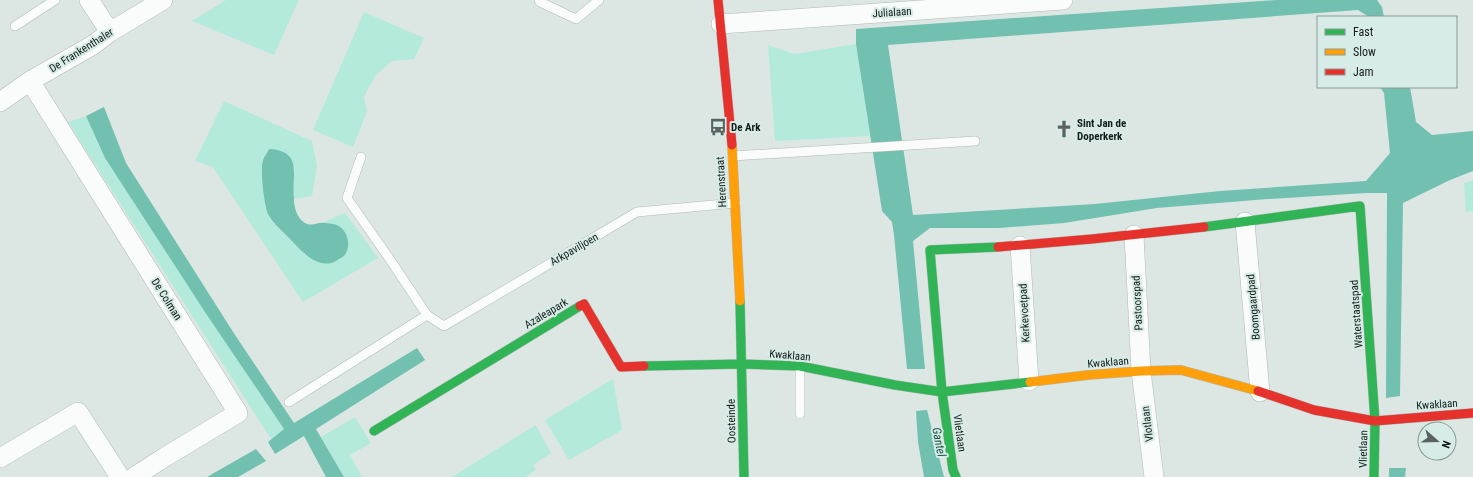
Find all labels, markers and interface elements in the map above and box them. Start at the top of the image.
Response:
street label: Julialaan [872,5,912,20]
legend [1317,16,1457,88]
street label: De Frankenthaler [47,25,116,75]
text: Fast [1353,25,1374,39]
text: Slow [1353,45,1376,59]
text: Jam [1353,65,1374,79]
bus stop icon: De Ark [708,117,728,137]
place label: Sint Jan de Doperkerk [1077,117,1126,143]
church icon: Sint Jan de Doperkerk [1054,119,1074,139]
place label: De Ark [731,121,761,134]
street label: Herenstraat [714,156,729,208]
street label: Arkpaviljoen [548,230,601,268]
street label: Boomgaardpad [1244,273,1263,340]
street label: Pastoorspad [1130,275,1145,331]
street label: De Colman [149,276,185,323]
street label: Waterstaatspad [1348,279,1365,349]
street label: Kerkevoetpad [1016,283,1033,343]
street label: Azaleapark [522,295,570,331]
street label: Kwaklaan [769,347,811,364]
street label: Kwaklaan [1087,354,1129,371]
street label: Kwaklaan [1416,397,1458,412]
street label: Oosteinde [725,399,738,443]
street label: Vlotlaan [1139,405,1156,443]
street label: Vlietlaan [950,413,969,453]
north arrow [1417,421,1457,461]
water label: Gantel [929,426,949,458]
street label: Vlietlaan [1357,430,1370,468]
text: N [1439,439,1453,450]

